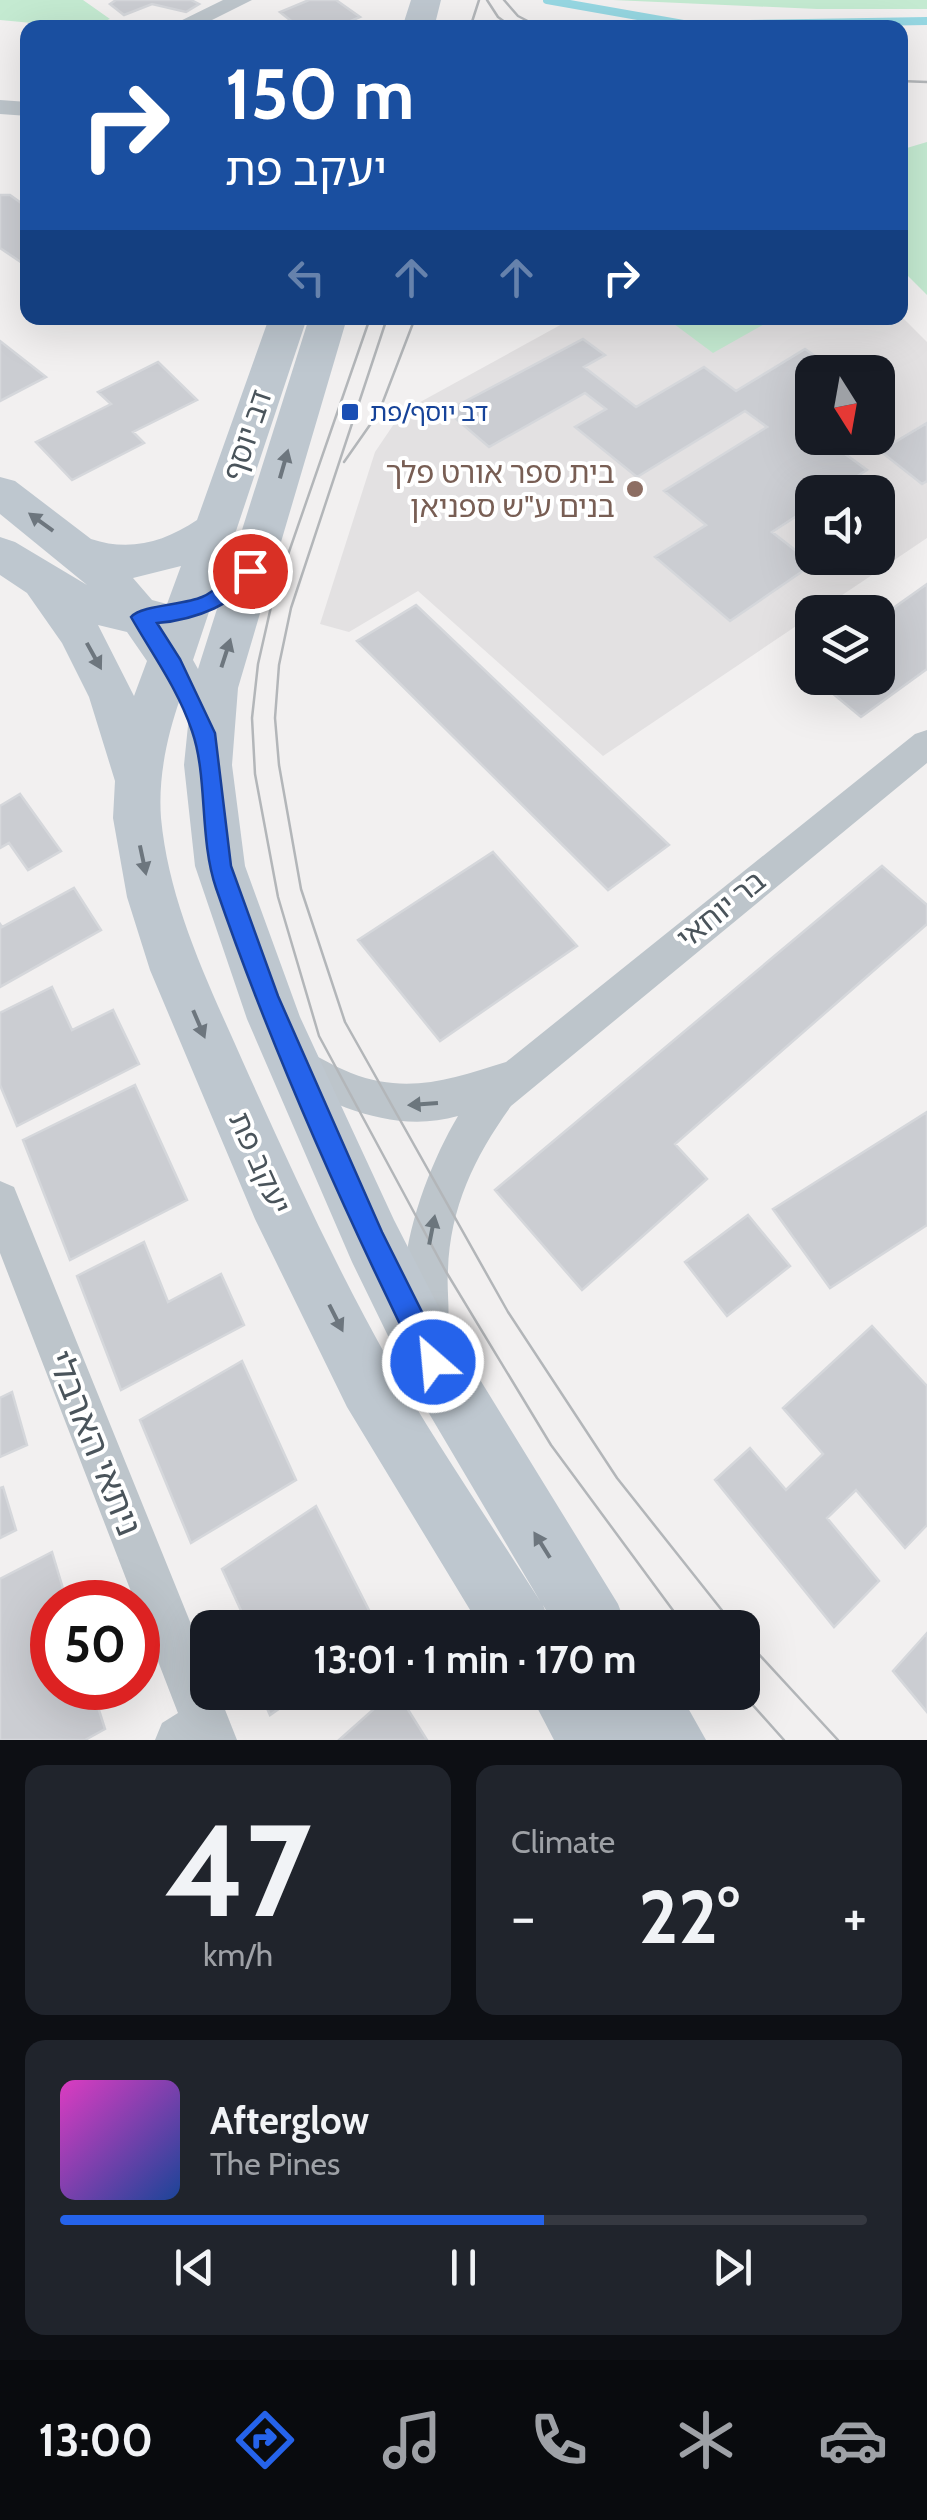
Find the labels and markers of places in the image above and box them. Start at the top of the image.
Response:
place label: דב יוסף/פת [370,397,488,427]
marker: דב יוסף/פת [339,401,361,423]
place label: בית ספר אורט פלך בנים ע"ש ספניאן [385,454,615,525]
marker: בית ספר אורט פלך בנים ע"ש ספניאן [624,478,646,500]
pin [208,529,293,614]

